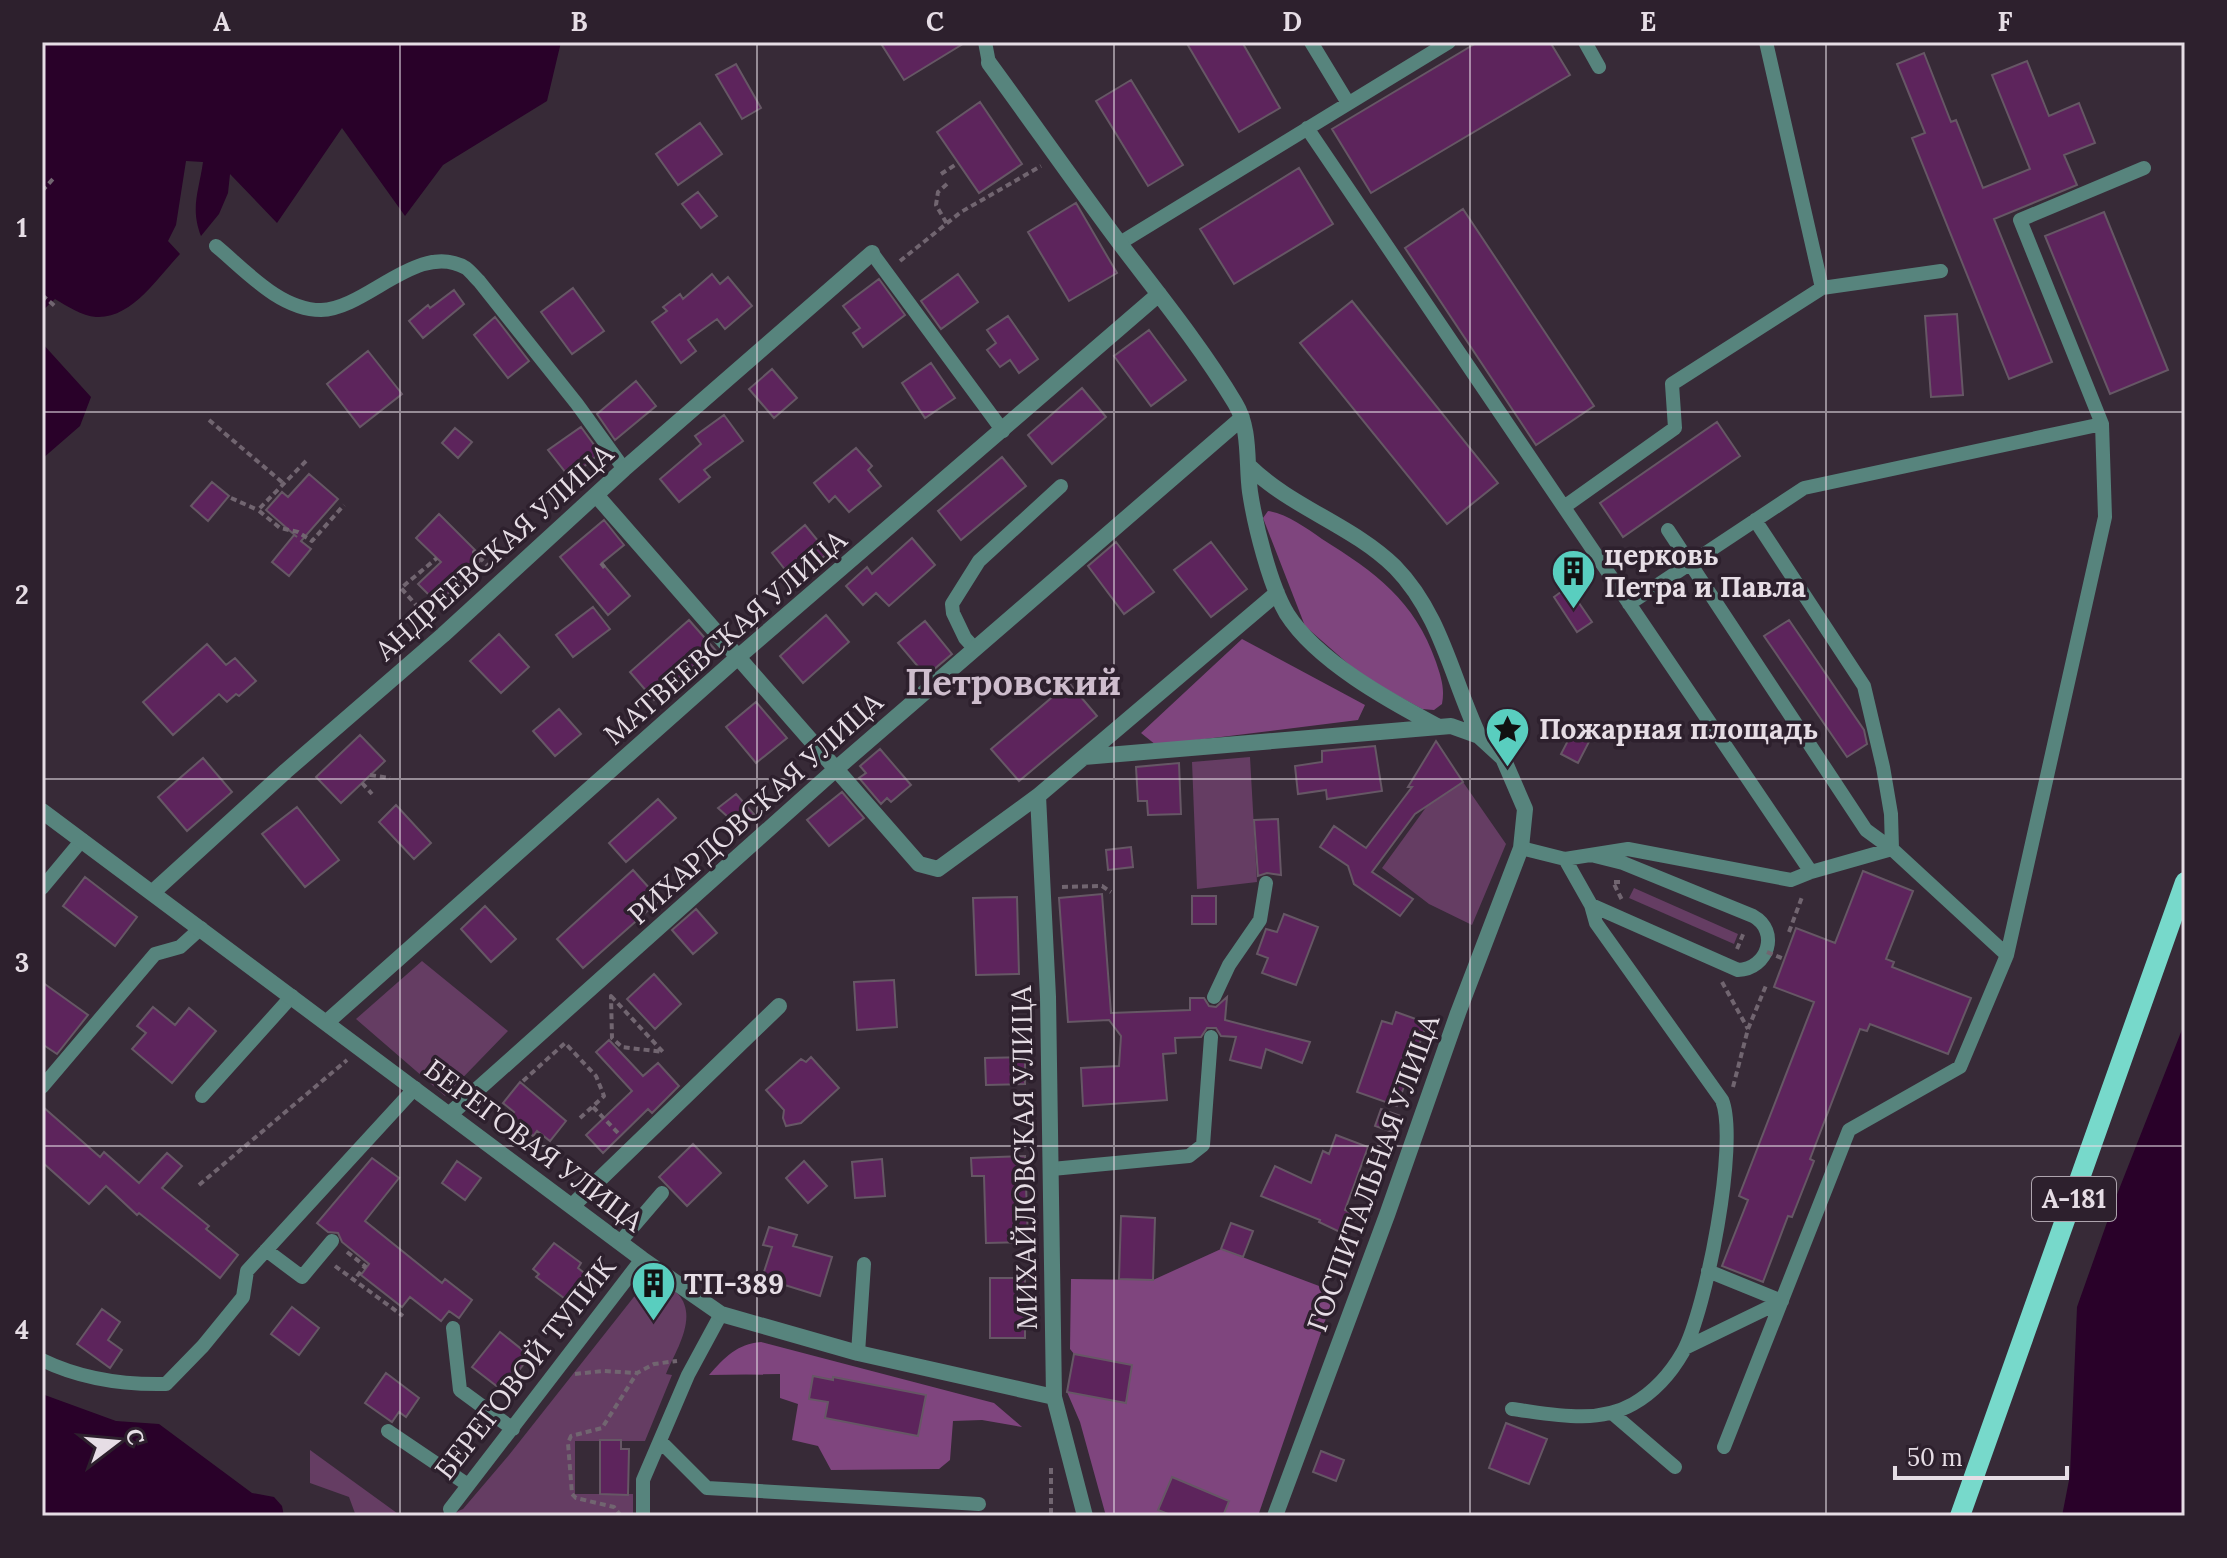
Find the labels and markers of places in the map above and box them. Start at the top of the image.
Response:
place label: церковь Петра и Павла [1604,537,1806,605]
building icon: церковь Петра и Павла [1549,547,1597,610]
place icon: Пожарная площадь [1484,705,1532,768]
place label: Пожарная площадь [1539,711,1818,747]
building icon: ТП-389 [629,1260,677,1323]
place label: ТП-389 [684,1266,784,1302]

